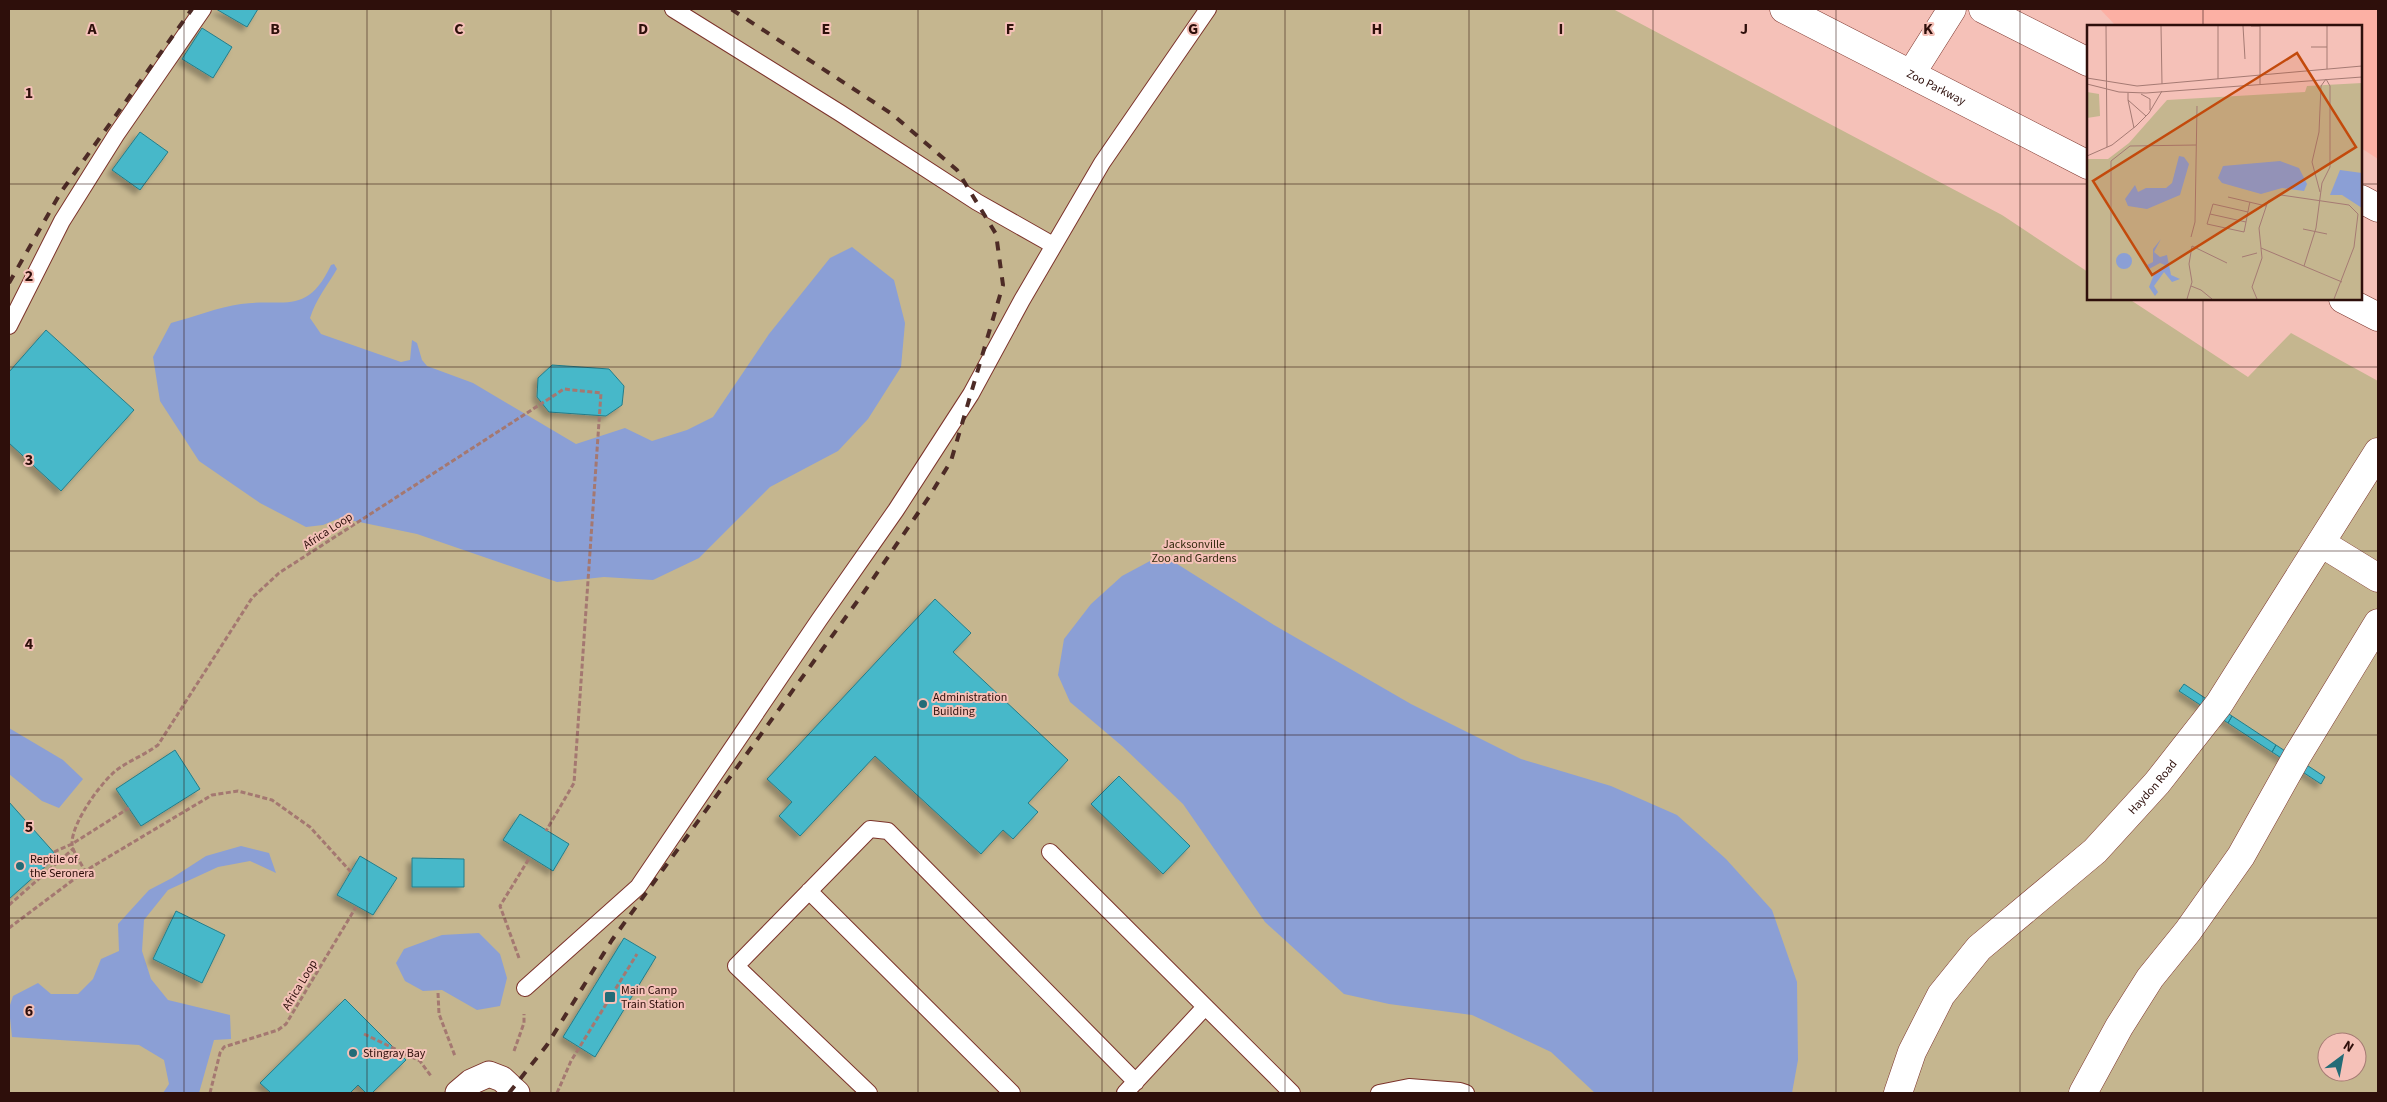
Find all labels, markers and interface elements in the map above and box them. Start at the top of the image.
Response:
text: A [86,18,97,40]
text: B [270,18,280,40]
text: C [454,18,464,40]
text: D [638,18,648,40]
text: E [822,18,830,40]
text: F [1006,18,1014,40]
text: G [1188,18,1198,40]
text: H [1372,18,1382,40]
text: I [1559,18,1563,40]
text: J [1740,18,1748,40]
text: K [1923,18,1933,40]
inset map [2087,25,2362,300]
street label: Zoo Parkway [1904,65,1969,109]
text: 1 [25,82,33,104]
text: 2 [25,265,33,287]
text: 3 [25,449,33,471]
street label: Africa Loop [300,508,356,553]
park label: Jacksonville Zoo and Gardens [1152,536,1237,567]
text: 4 [25,633,34,655]
place label: Administration Building [933,689,1007,720]
marker: Administration Building [917,698,929,710]
street label: Haydon Road [2124,756,2181,818]
text: 5 [25,816,33,838]
place label: Reptile of the Seronera [30,851,94,882]
marker: Reptile of the Seronera [14,860,26,872]
street label: Africa Loop [278,956,322,1013]
place label: Main Camp Train Station [621,982,685,1013]
marker: Main Camp Train Station [603,990,617,1004]
text: 6 [25,1000,33,1022]
north arrow [2317,1032,2367,1082]
text: N [2339,1036,2358,1058]
place label: Stingray Bay [363,1045,426,1062]
marker: Stingray Bay [347,1047,359,1059]

